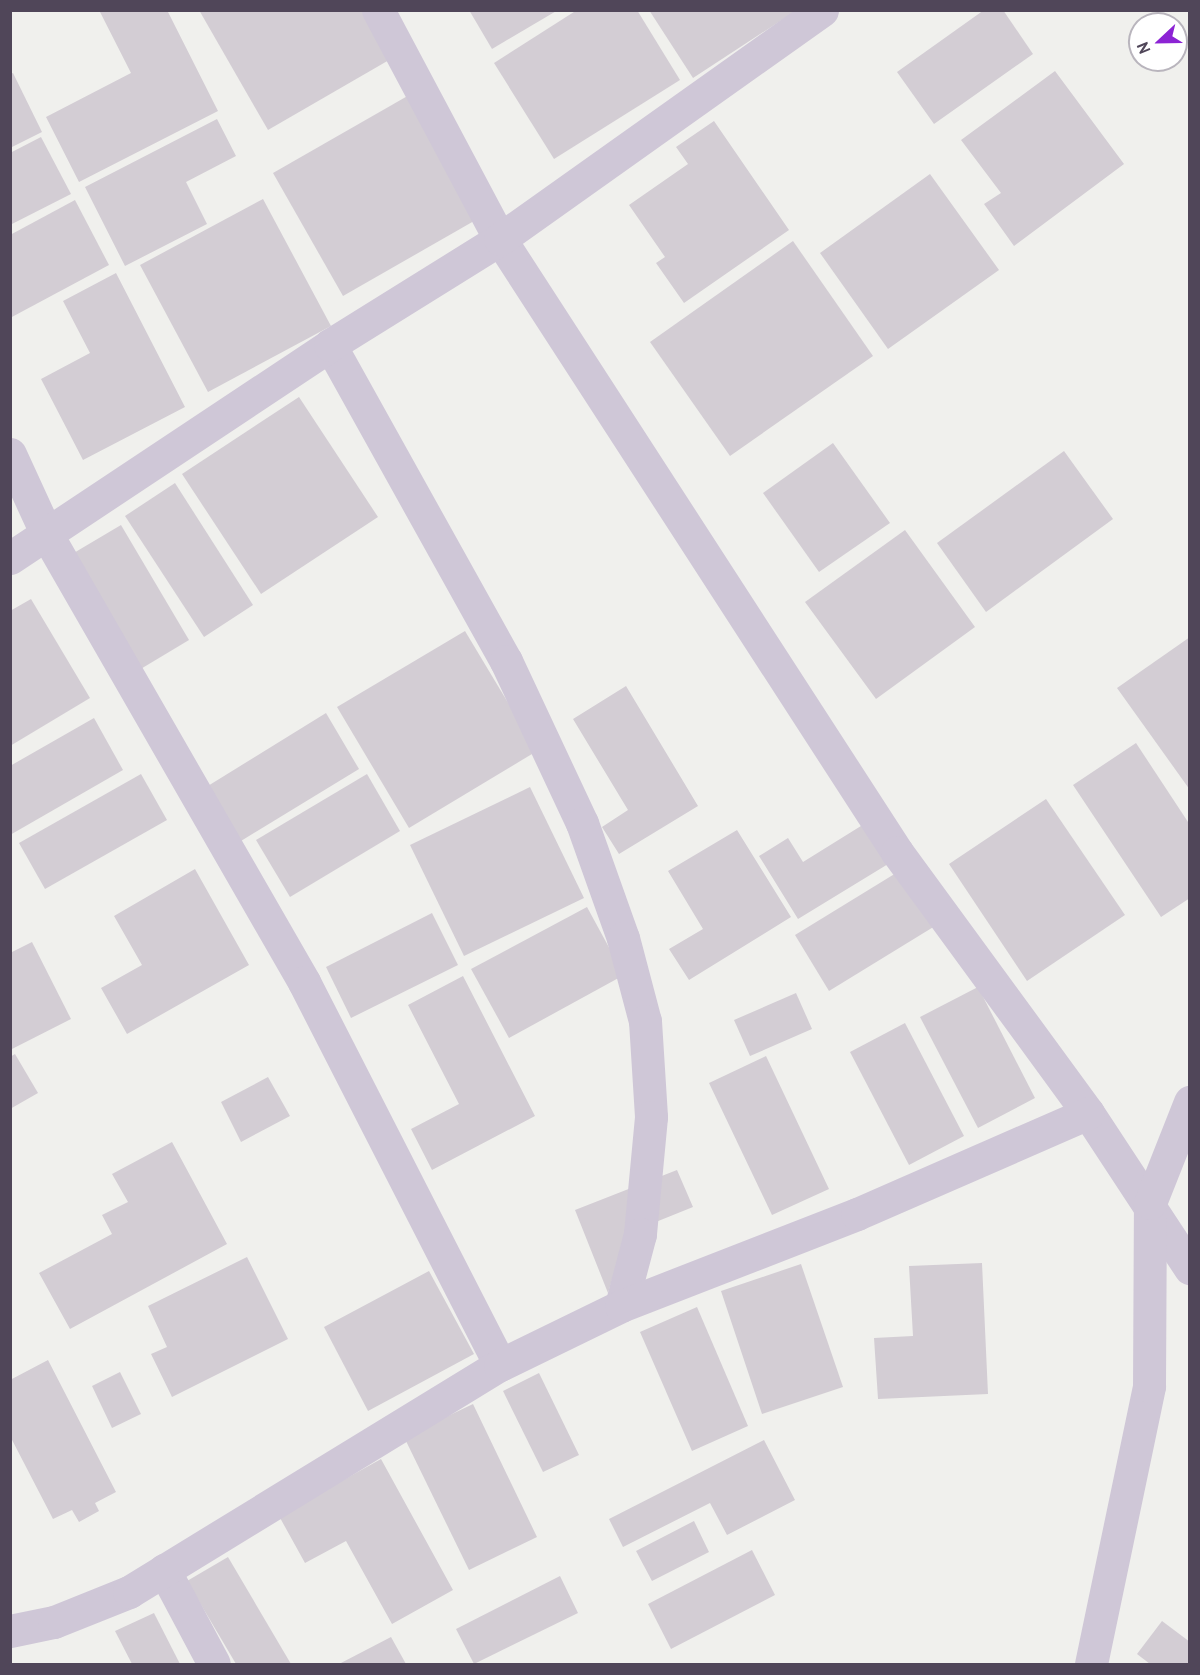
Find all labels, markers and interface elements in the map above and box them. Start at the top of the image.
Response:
north arrow [1128,12,1188,72]
text: N [1132,39,1154,57]

